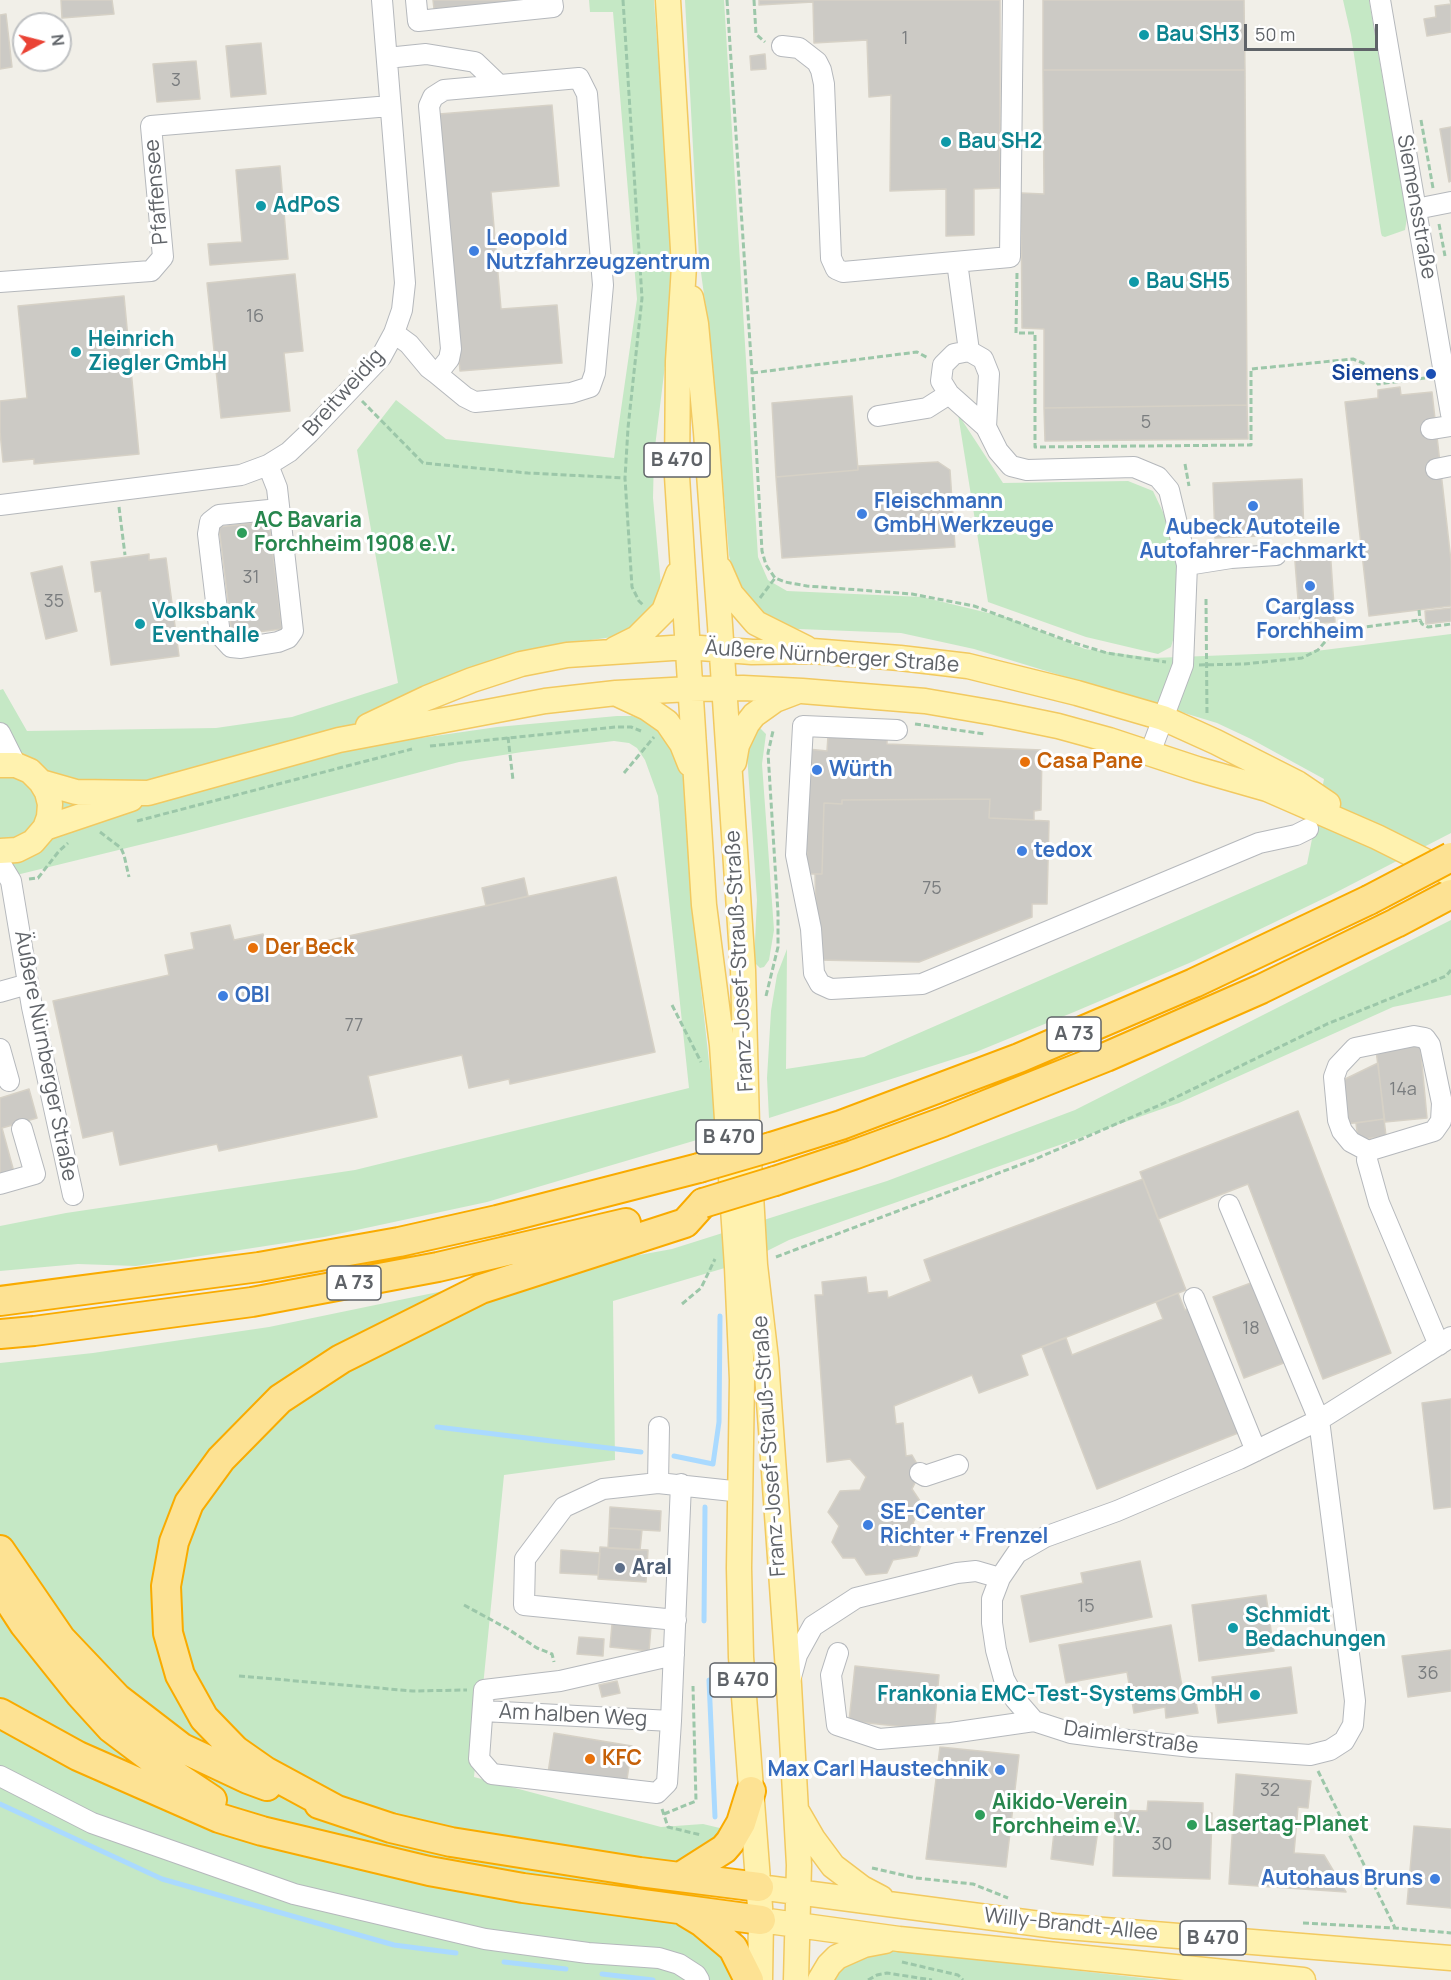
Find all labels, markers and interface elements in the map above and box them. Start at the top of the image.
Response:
north arrow [12,12,72,72]
scale bar [1247,12,1380,50]
place label: Bau SH3 [1156,22,1240,48]
text: 50 m [1255,22,1295,46]
house number: 1 [901,28,909,50]
marker: Bau SH3 [1137,28,1151,42]
text: N [46,33,69,47]
house number: 3 [171,70,181,92]
place label: Bau SH2 [958,129,1042,155]
street label: Siemensstraße [1391,133,1441,281]
marker: Bau SH2 [939,135,953,149]
street label: Pfaffensee [140,138,174,246]
place label: AdPoS [273,193,340,219]
marker: AdPoS [254,199,268,213]
place label: Leopold Nutzfahrzeugzentrum [486,226,710,276]
marker: Leopold Nutzfahrzeugzentrum [467,244,481,258]
place label: Bau SH5 [1146,269,1230,295]
marker: Bau SH5 [1127,275,1141,289]
house number: 16 [246,306,264,328]
place label: Heinrich Ziegler GmbH [88,327,227,377]
street label: Breitweidig [298,344,390,442]
marker: Heinrich Ziegler GmbH [69,345,83,359]
place label: Siemens [1331,361,1419,387]
marker: Siemens [1424,367,1438,381]
house number: 5 [1141,412,1151,434]
road number: B 470 [644,443,710,477]
place label: Fleischmann GmbH Werkzeuge [874,489,1054,539]
marker: Aubeck Autoteile Autofahrer-Fachmarkt [1246,499,1260,513]
marker: Fleischmann GmbH Werkzeuge [855,507,869,521]
place label: AC Bavaria Forchheim 1908 e.V. [254,508,456,558]
place label: Aubeck Autoteile Autofahrer-Fachmarkt [1139,515,1367,565]
marker: AC Bavaria Forchheim 1908 e.V. [235,526,249,540]
house number: 31 [243,567,259,589]
marker: Carglass Forchheim [1303,579,1317,593]
house number: 35 [44,591,64,613]
place label: Carglass Forchheim [1256,595,1364,645]
place label: Volksbank Eventhalle [152,599,260,649]
marker: Volksbank Eventhalle [133,617,147,631]
street label: Äußere Nürnberger Straße [704,636,960,678]
place label: Casa Pane [1037,749,1143,775]
marker: Casa Pane [1018,755,1032,769]
place label: Würth [829,757,893,783]
marker: Würth [810,763,824,777]
street label: Franz-Josef-Strauß-Straße [721,830,759,1092]
place label: tedox [1034,838,1092,864]
marker: tedox [1015,844,1029,858]
house number: 75 [922,878,942,900]
street label: Äußere Nürnberger Straße [8,929,82,1183]
place label: Der Beck [265,935,354,961]
marker: Der Beck [246,941,260,955]
place label: OBI [235,983,270,1009]
marker: OBI [216,989,230,1003]
house number: 77 [345,1015,363,1037]
road number: A 73 [1047,1017,1101,1051]
house number: 14a [1389,1079,1417,1101]
road number: B 470 [696,1120,762,1154]
road number: A 73 [327,1266,381,1300]
street label: Franz-Josef-Strauß-Straße [748,1315,792,1577]
house number: 18 [1242,1318,1260,1340]
place label: SE-Center Richter + Frenzel [880,1500,1048,1550]
marker: SE-Center Richter + Frenzel [861,1518,875,1532]
place label: Aral [632,1555,672,1581]
marker: Aral [613,1561,627,1575]
house number: 15 [1077,1596,1095,1618]
place label: Schmidt Bedachungen [1245,1603,1386,1653]
marker: Schmidt Bedachungen [1226,1621,1240,1635]
road number: B 470 [710,1663,776,1697]
house number: 36 [1417,1663,1439,1685]
place label: Frankonia EMC-Test-Systems GmbH [877,1682,1243,1708]
marker: Frankonia EMC-Test-Systems GmbH [1248,1688,1262,1702]
street label: Am halben Weg [498,1700,648,1732]
street label: Daimlerstraße [1062,1716,1200,1760]
place label: KFC [602,1746,642,1772]
marker: KFC [583,1752,597,1766]
place label: Max Carl Haustechnik [768,1757,988,1783]
marker: Max Carl Haustechnik [993,1763,1007,1777]
house number: 32 [1260,1780,1280,1802]
place label: Aikido-Verein Forchheim e.V. [992,1790,1141,1840]
marker: Aikido-Verein Forchheim e.V. [973,1808,987,1822]
place label: Lasertag-Planet [1204,1812,1369,1838]
marker: Lasertag-Planet [1185,1818,1199,1832]
house number: 30 [1152,1834,1172,1856]
place label: Autohaus Bruns [1261,1866,1423,1892]
marker: Autohaus Bruns [1428,1872,1442,1886]
street label: Willy-Brandt-Allee [983,1903,1159,1947]
road number: B 470 [1180,1921,1246,1955]

